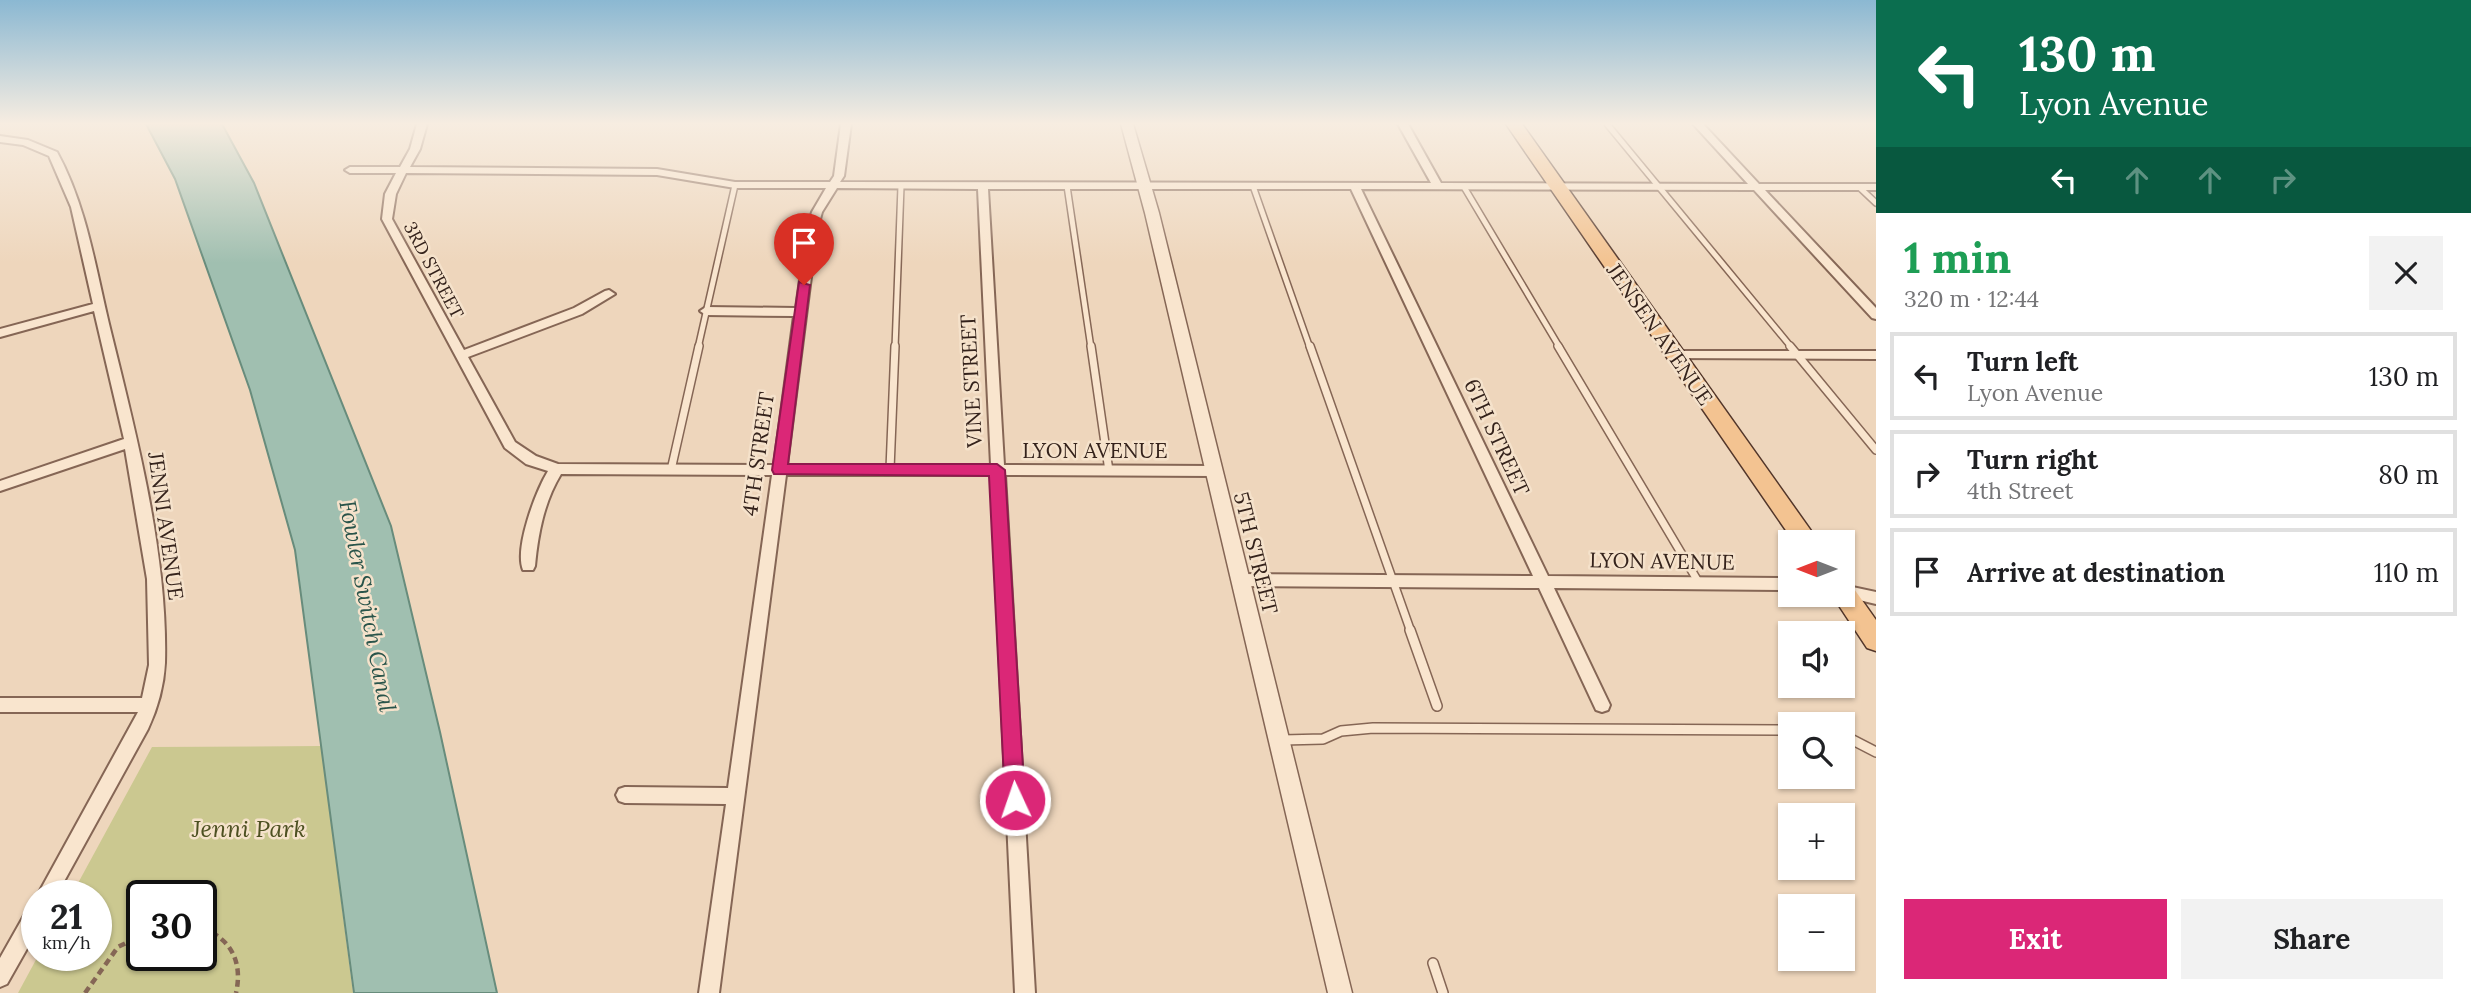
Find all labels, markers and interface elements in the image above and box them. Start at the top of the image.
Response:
text: 130 m [2019,22,2155,84]
icon: left [1904,28,1995,119]
text: Lyon Avenue [2019,83,2208,124]
icon: left [2045,161,2083,199]
icon: ahead [2118,161,2156,199]
icon: ahead [2191,161,2229,199]
icon: right [2264,161,2302,199]
pin [774,213,834,285]
street label: 3RD STREET [399,218,469,323]
icon: arrive [785,224,823,262]
text: 1 min [1904,231,2011,285]
button: close [2369,236,2443,310]
street label: JENSEN AVENUE [1600,257,1719,410]
text: 320 m · 12:44 [1904,284,2039,313]
street label: VINE STREET [954,314,988,449]
text: Turn left [1967,345,2078,378]
icon: left [1908,357,1946,395]
text: 130 m [2369,360,2439,393]
street label: 6TH STREET [1458,374,1536,500]
text: Lyon Avenue [1967,378,2103,407]
street label: 4TH STREET [736,390,780,518]
street label: LYON AVENUE [1022,437,1168,464]
text: Turn right [1967,443,2098,476]
street label: JENNI AVENUE [142,449,190,602]
icon: right [1908,455,1946,493]
text: 80 m [2378,458,2439,491]
text: 4th Street [1967,476,2073,505]
street label: 5TH STREET [1228,489,1284,617]
water label: Fowler Switch Canal [333,498,403,715]
north arrow [1778,530,1855,607]
map controls [1778,530,1855,971]
street label: LYON AVENUE [1589,546,1735,576]
icon: arrive [1908,553,1946,591]
text: Arrive at destination [1967,556,2225,589]
text: 110 m [2374,556,2439,589]
button: sound [1778,621,1855,698]
button: search [1778,712,1855,789]
position arrow [978,763,1052,837]
button: + [1778,803,1855,880]
park label: Jenni Park [191,813,306,844]
speed limit sign: 30 [126,880,217,971]
text: 21 [50,894,83,939]
button: − [1778,894,1855,971]
button: Exit [1904,899,2167,979]
button: Share [2181,899,2443,979]
text: km/h [42,931,91,954]

